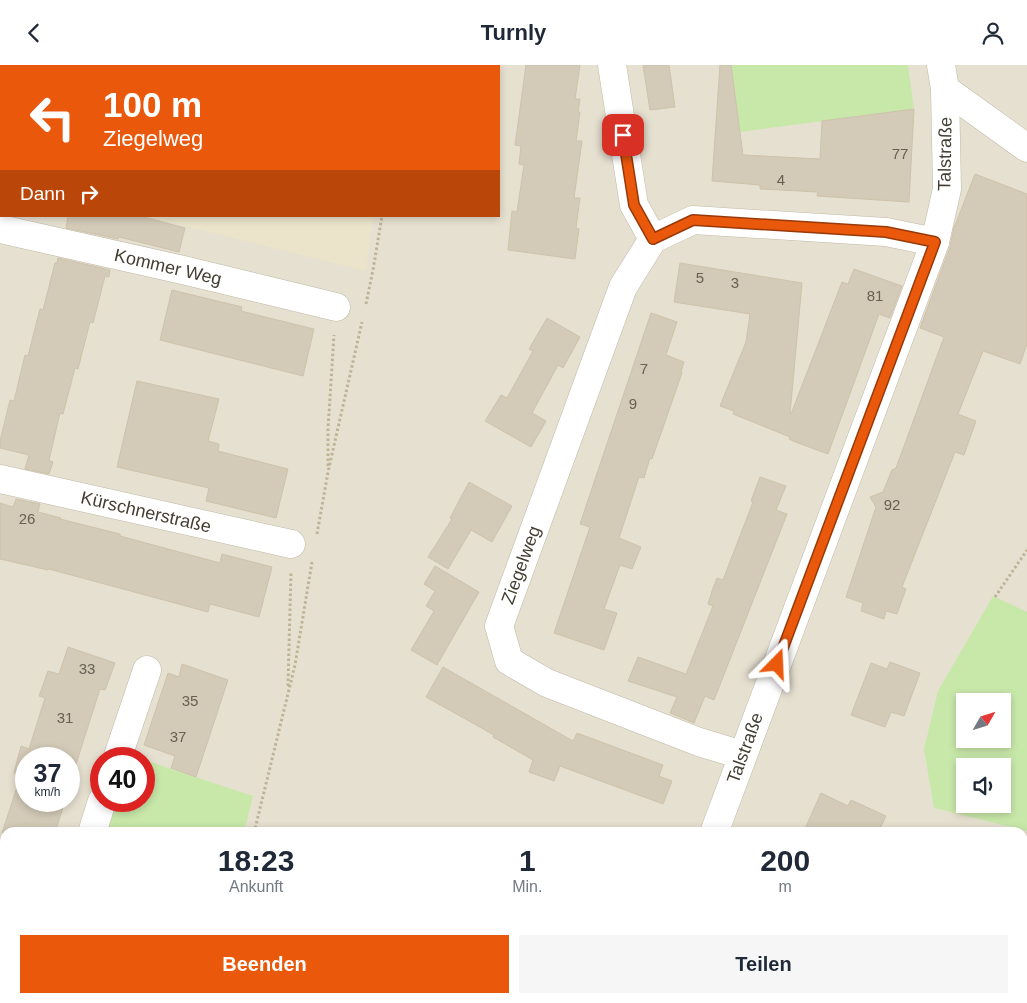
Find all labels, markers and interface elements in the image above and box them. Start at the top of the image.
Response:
icon: back [20,19,48,47]
icon: person [979,19,1007,47]
text: Turnly [481,20,546,45]
icon: left [20,85,85,150]
text: 100 m [103,85,202,124]
pin [602,114,644,156]
street label: Talstraße [934,117,956,191]
icon: arrive [609,121,637,149]
text: Ziegelweg [103,126,203,151]
house number: 77 [892,145,908,162]
house number: 4 [777,171,785,188]
icon: right [75,180,103,208]
text: Dann [20,183,65,204]
street label: Kommer Weg [112,245,224,289]
house number: 5 [696,269,704,286]
house number: 3 [731,274,739,291]
house number: 81 [867,287,883,304]
house number: 7 [640,360,648,377]
house number: 9 [629,395,637,412]
street label: Kürschnerstraße [79,487,213,537]
house number: 92 [884,496,900,513]
house number: 26 [19,510,35,527]
street label: Ziegelweg [498,523,544,607]
position arrow [750,637,802,689]
house number: 33 [79,660,95,677]
house number: 35 [182,692,198,709]
north arrow [956,693,1011,747]
map controls [956,693,1011,813]
house number: 31 [57,709,73,726]
street label: Talstraße [723,710,767,786]
house number: 37 [170,728,186,745]
speed limit sign: 40 [90,747,155,812]
button: sound [956,758,1011,813]
text: 37 [34,759,61,787]
text: km/h [34,785,61,799]
text: 18:23 [218,844,294,877]
text: 1 [519,844,536,877]
text: 200 [760,844,810,877]
text: Ankunft [229,878,283,895]
text: Min. [512,878,542,895]
text: m [779,878,792,895]
button: Beenden [20,935,509,993]
button: Teilen [519,935,1008,993]

